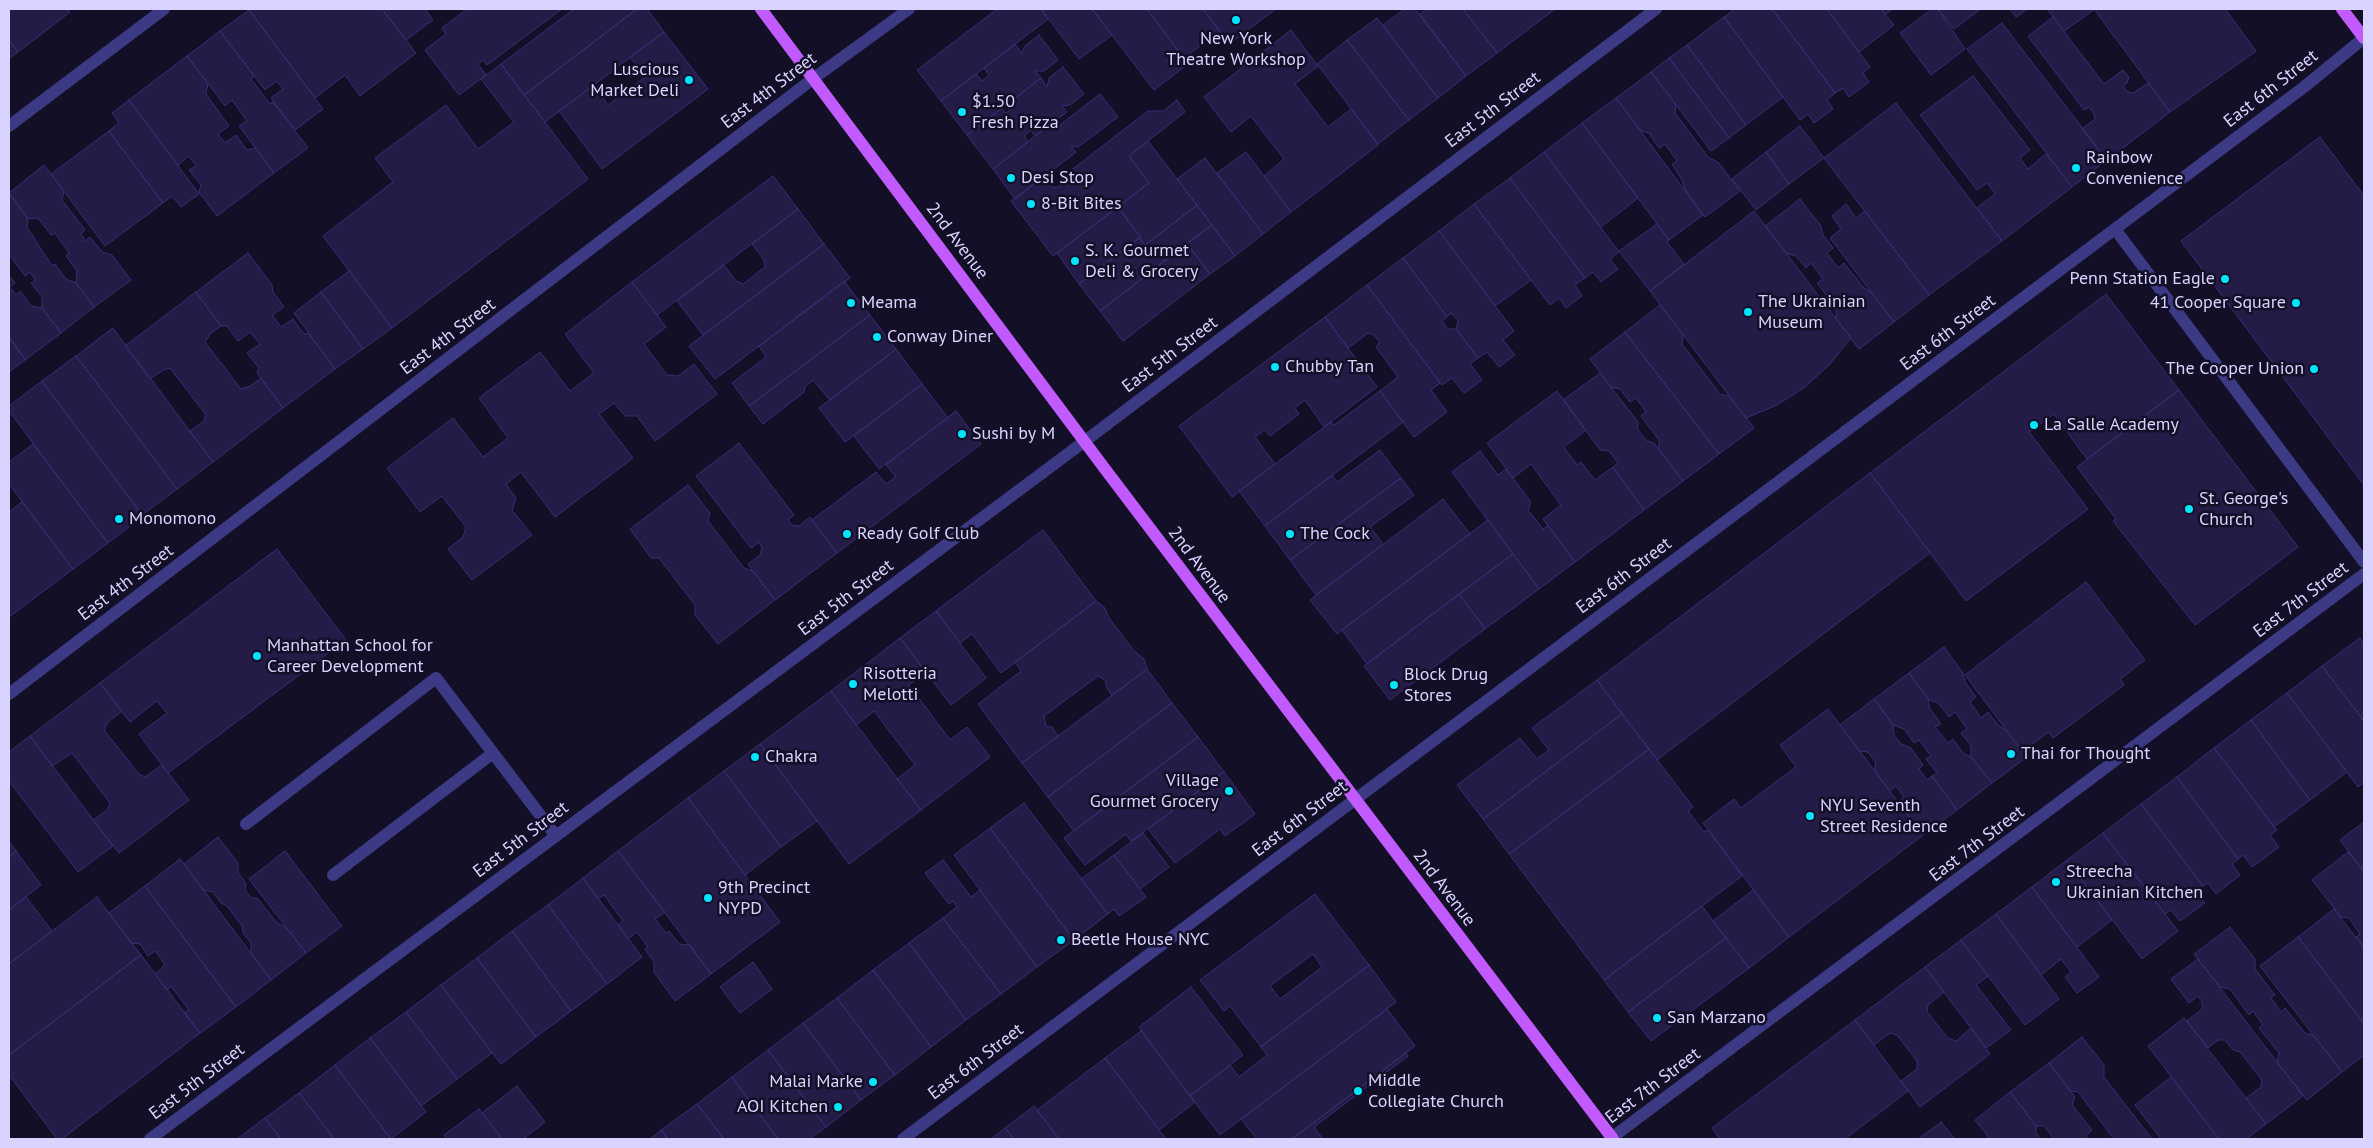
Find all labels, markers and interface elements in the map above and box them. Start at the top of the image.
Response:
marker: New York Theatre Workshop [1230,14,1242,26]
place label: New York Theatre Workshop [1166,28,1306,70]
street label: East 6th Street [2220,46,2322,132]
street label: East 4th Street [717,48,821,134]
place label: Luscious Market Deli [590,59,679,102]
street label: East 5th Street [1441,67,1545,153]
marker: Luscious Market Deli [683,74,695,86]
place label: $1.50 Fresh Pizza [972,91,1059,134]
marker: $1.50 Fresh Pizza [956,106,968,118]
place label: Rainbow Convenience [2086,147,2183,190]
marker: Rainbow Convenience [2070,162,2082,174]
place label: Desi Stop [1021,167,1094,189]
marker: Desi Stop [1005,172,1017,184]
place label: 8-Bit Bites [1041,193,1121,215]
street label: 2nd Avenue [921,198,993,284]
marker: 8-Bit Bites [1025,198,1037,210]
place label: S. K. Gourmet Deli & Grocery [1085,240,1198,282]
marker: S. K. Gourmet Deli & Grocery [1069,255,1081,267]
place label: Penn Station Eagle [2069,268,2215,290]
marker: Penn Station Eagle [2219,273,2231,285]
street label: East 6th Street [1896,290,2000,376]
place label: The Ukrainian Museum [1758,291,1865,334]
place label: Meama [861,292,917,314]
place label: 41 Cooper Square [2150,292,2286,314]
street label: East 4th Street [396,294,500,380]
marker: Meama [845,297,857,309]
marker: 41 Cooper Square [2290,297,2302,309]
marker: The Ukrainian Museum [1742,306,1754,318]
street label: East 5th Street [1118,312,1222,398]
place label: Conway Diner [887,326,993,348]
marker: Conway Diner [871,331,883,343]
place label: Chubby Tan [1285,356,1374,378]
place label: The Cooper Union [2166,358,2304,380]
marker: Chubby Tan [1269,361,1281,373]
marker: The Cooper Union [2308,363,2320,375]
place label: La Salle Academy [2044,414,2179,436]
marker: La Salle Academy [2028,419,2040,431]
place label: Sushi by M [972,423,1055,445]
marker: Sushi by M [956,428,968,440]
place label: St. George's Church [2199,488,2288,530]
marker: St. George's Church [2183,503,2195,515]
place label: Monomono [129,508,216,530]
marker: Monomono [113,513,125,525]
street label: 2nd Avenue [1163,522,1235,608]
place label: Ready Golf Club [857,523,979,545]
place label: The Cock [1300,523,1370,545]
marker: Ready Golf Club [841,528,853,540]
marker: The Cock [1284,528,1296,540]
street label: East 6th Street [1572,533,1676,619]
street label: East 4th Street [74,540,178,626]
street label: East 5th Street [794,555,898,641]
street label: East 7th Street [2249,557,2353,643]
place label: Manhattan School for Career Development [267,635,433,678]
marker: Manhattan School for Career Development [251,650,263,662]
place label: Risotteria Melotti [863,663,937,706]
place label: Block Drug Stores [1404,664,1488,706]
marker: Risotteria Melotti [847,678,859,690]
marker: Block Drug Stores [1388,679,1400,691]
place label: Thai for Thought [2021,743,2150,765]
place label: Chakra [765,746,818,768]
marker: Thai for Thought [2005,748,2017,760]
marker: Chakra [749,751,761,763]
place label: Village Gourmet Grocery [1090,770,1219,812]
street label: East 6th Street [1248,776,1352,862]
marker: Village Gourmet Grocery [1223,785,1235,797]
place label: NYU Seventh Street Residence [1820,795,1948,838]
street label: East 5th Street [469,797,573,883]
street label: East 7th Street [1925,801,2029,887]
marker: NYU Seventh Street Residence [1804,810,1816,822]
street label: 2nd Avenue [1408,845,1480,931]
place label: Streecha Ukrainian Kitchen [2066,861,2203,904]
marker: Streecha Ukrainian Kitchen [2050,876,2062,888]
place label: 9th Precinct NYPD [718,877,810,920]
marker: 9th Precinct NYPD [702,892,714,904]
place label: Beetle House NYC [1071,929,1210,951]
marker: Beetle House NYC [1055,934,1067,946]
place label: San Marzano [1667,1007,1766,1029]
marker: San Marzano [1651,1012,1663,1024]
street label: East 6th Street [924,1019,1028,1105]
street label: East 5th Street [145,1039,249,1125]
street label: East 7th Street [1601,1043,1705,1129]
place label: Middle Collegiate Church [1368,1070,1504,1112]
place label: Malai Marke [769,1071,863,1093]
marker: Malai Marke [867,1076,879,1088]
marker: Middle Collegiate Church [1352,1085,1364,1097]
place label: AOI Kitchen [737,1096,828,1118]
marker: AOI Kitchen [832,1101,844,1113]

